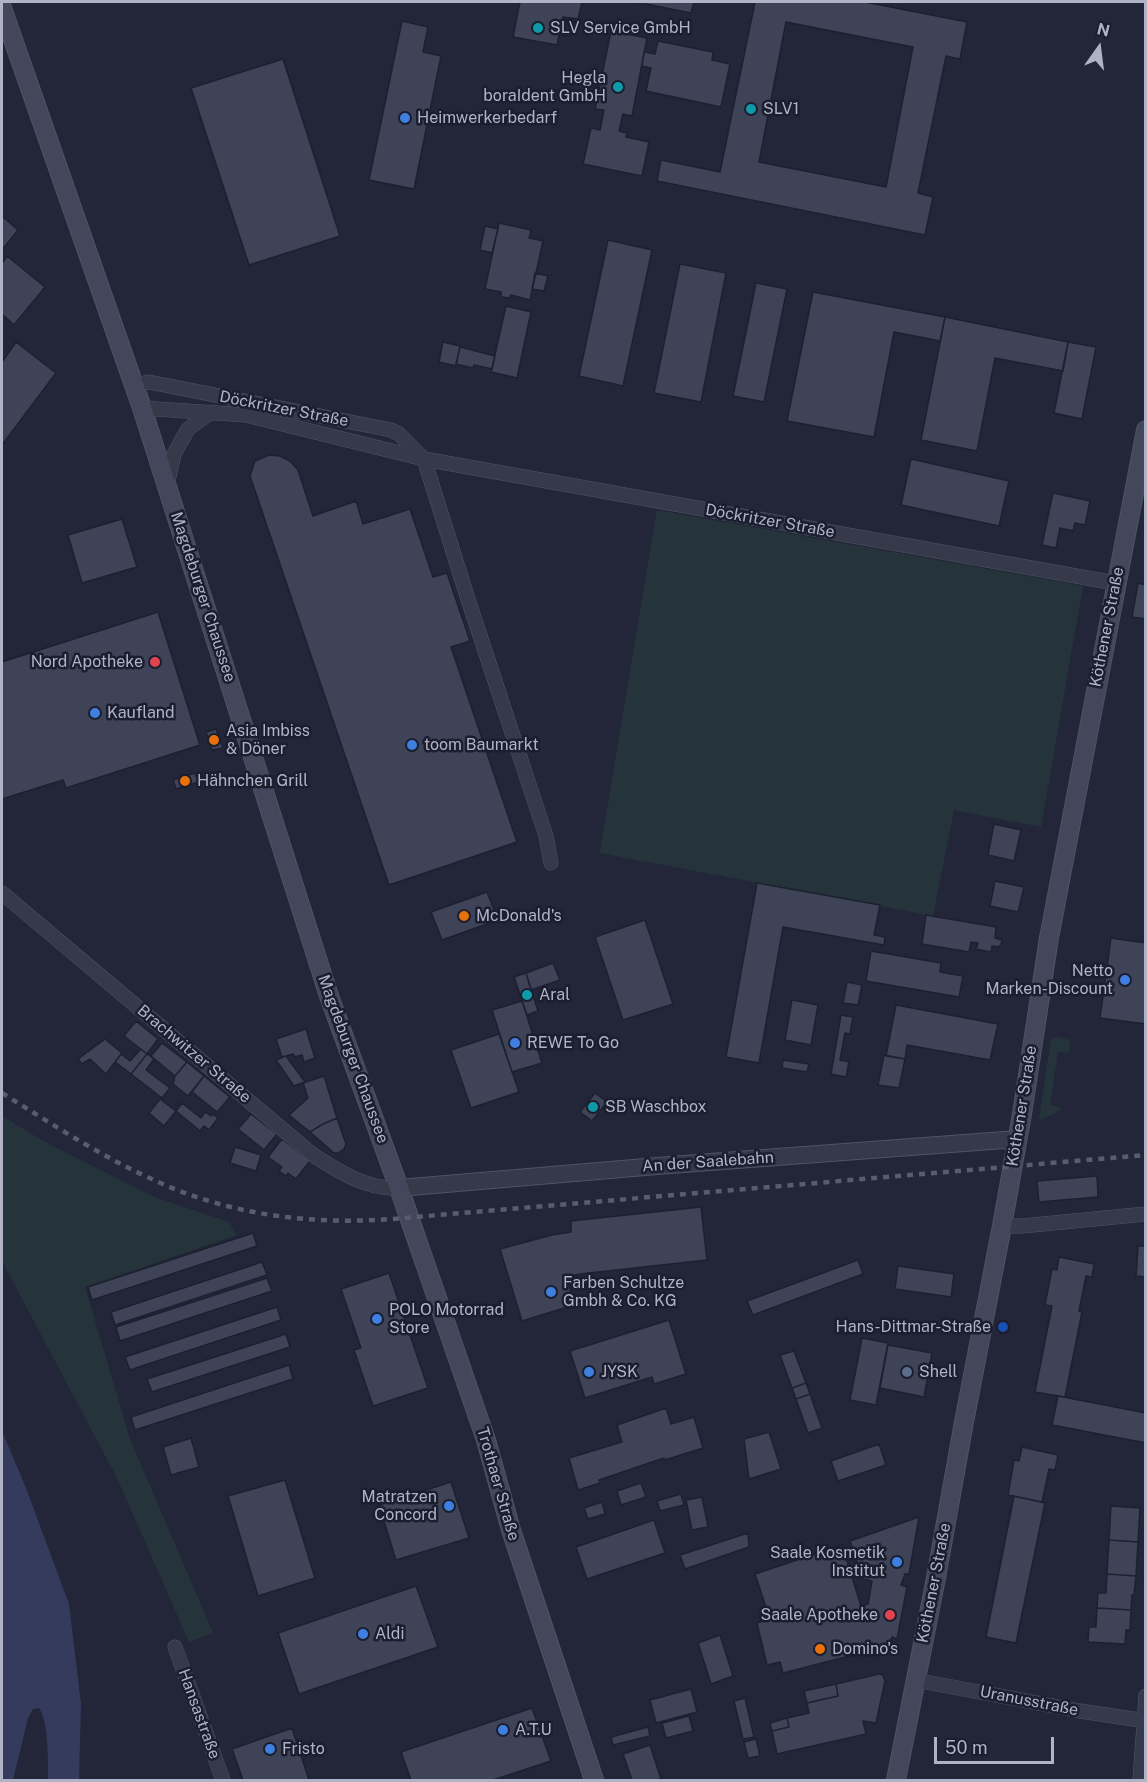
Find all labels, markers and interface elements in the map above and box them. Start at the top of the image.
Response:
place label: SLV Service GmbH [550,18,691,38]
north arrow [1069,18,1129,78]
text: N [1095,19,1112,41]
marker: SLV Service GmbH [531,21,545,35]
place label: Hegla boraIdent GmbH [483,68,606,106]
marker: Hegla boraIdent GmbH [611,80,625,94]
place label: SLV1 [763,99,799,119]
marker: SLV1 [744,102,758,116]
place label: Heimwerkerbedarf [417,108,557,128]
marker: Heimwerkerbedarf [398,111,412,125]
street label: Döckritzer Straße [218,387,350,431]
street label: Döckritzer Straße [704,500,836,542]
street label: Magdeburger Chaussee [166,510,240,684]
street label: Köthener Straße [1086,565,1128,689]
place label: Nord Apotheke [31,652,143,672]
marker: Nord Apotheke [148,655,162,669]
place label: Kaufland [107,703,175,723]
marker: Kaufland [88,706,102,720]
place label: Asia Imbiss & Döner [226,721,310,759]
marker: Asia Imbiss & Döner [207,733,221,747]
place label: toom Baumarkt [424,735,539,755]
marker: toom Baumarkt [405,738,419,752]
place label: Hähnchen Grill [197,771,308,791]
marker: Hähnchen Grill [178,774,192,788]
place label: McDonald's [476,906,562,926]
marker: McDonald's [457,909,471,923]
place label: Netto Marken-Discount [986,961,1113,999]
street label: Magdeburger Chaussee [314,972,392,1146]
marker: Netto Marken-Discount [1118,973,1132,987]
place label: Aral [539,985,570,1005]
marker: Aral [520,988,534,1002]
street label: Brachwitzer Straße [133,1001,255,1107]
place label: REWE To Go [527,1033,619,1053]
marker: REWE To Go [508,1036,522,1050]
street label: Köthener Straße [1003,1044,1041,1168]
place label: SB Waschbox [605,1097,707,1117]
marker: SB Waschbox [586,1100,600,1114]
street label: An der Saalebahn [642,1148,774,1176]
place label: Farben Schultze Gmbh & Co. KG [563,1273,684,1311]
marker: Farben Schultze Gmbh & Co. KG [544,1285,558,1299]
place label: POLO Motorrad Store [389,1300,504,1338]
marker: POLO Motorrad Store [370,1312,384,1326]
place label: Hans-Dittmar-Straße [836,1317,991,1337]
marker: Hans-Dittmar-Straße [996,1320,1010,1334]
place label: JYSK [601,1362,638,1382]
place label: Shell [919,1362,957,1382]
marker: JYSK [582,1365,596,1379]
marker: Shell [900,1365,914,1379]
street label: Trothaer Straße [473,1425,523,1543]
place label: Matratzen Concord [362,1487,437,1525]
marker: Matratzen Concord [442,1499,456,1513]
street label: Köthener Straße [913,1521,955,1645]
place label: Saale Kosmetik Institut [770,1543,885,1581]
marker: Saale Kosmetik Institut [890,1555,904,1569]
place label: Saale Apotheke [761,1605,878,1625]
marker: Saale Apotheke [883,1608,897,1622]
place label: Aldi [375,1624,404,1644]
marker: Aldi [356,1627,370,1641]
place label: Domino's [832,1639,898,1659]
marker: Domino's [813,1642,827,1656]
street label: Hansastraße [174,1666,224,1762]
street label: Uranusstraße [978,1682,1080,1720]
place label: A.T.U [515,1720,552,1740]
marker: A.T.U [496,1723,510,1737]
scale bar [937,1725,1057,1763]
text: 50 m [945,1737,988,1758]
place label: Fristo [282,1739,325,1759]
marker: Fristo [263,1742,277,1756]

